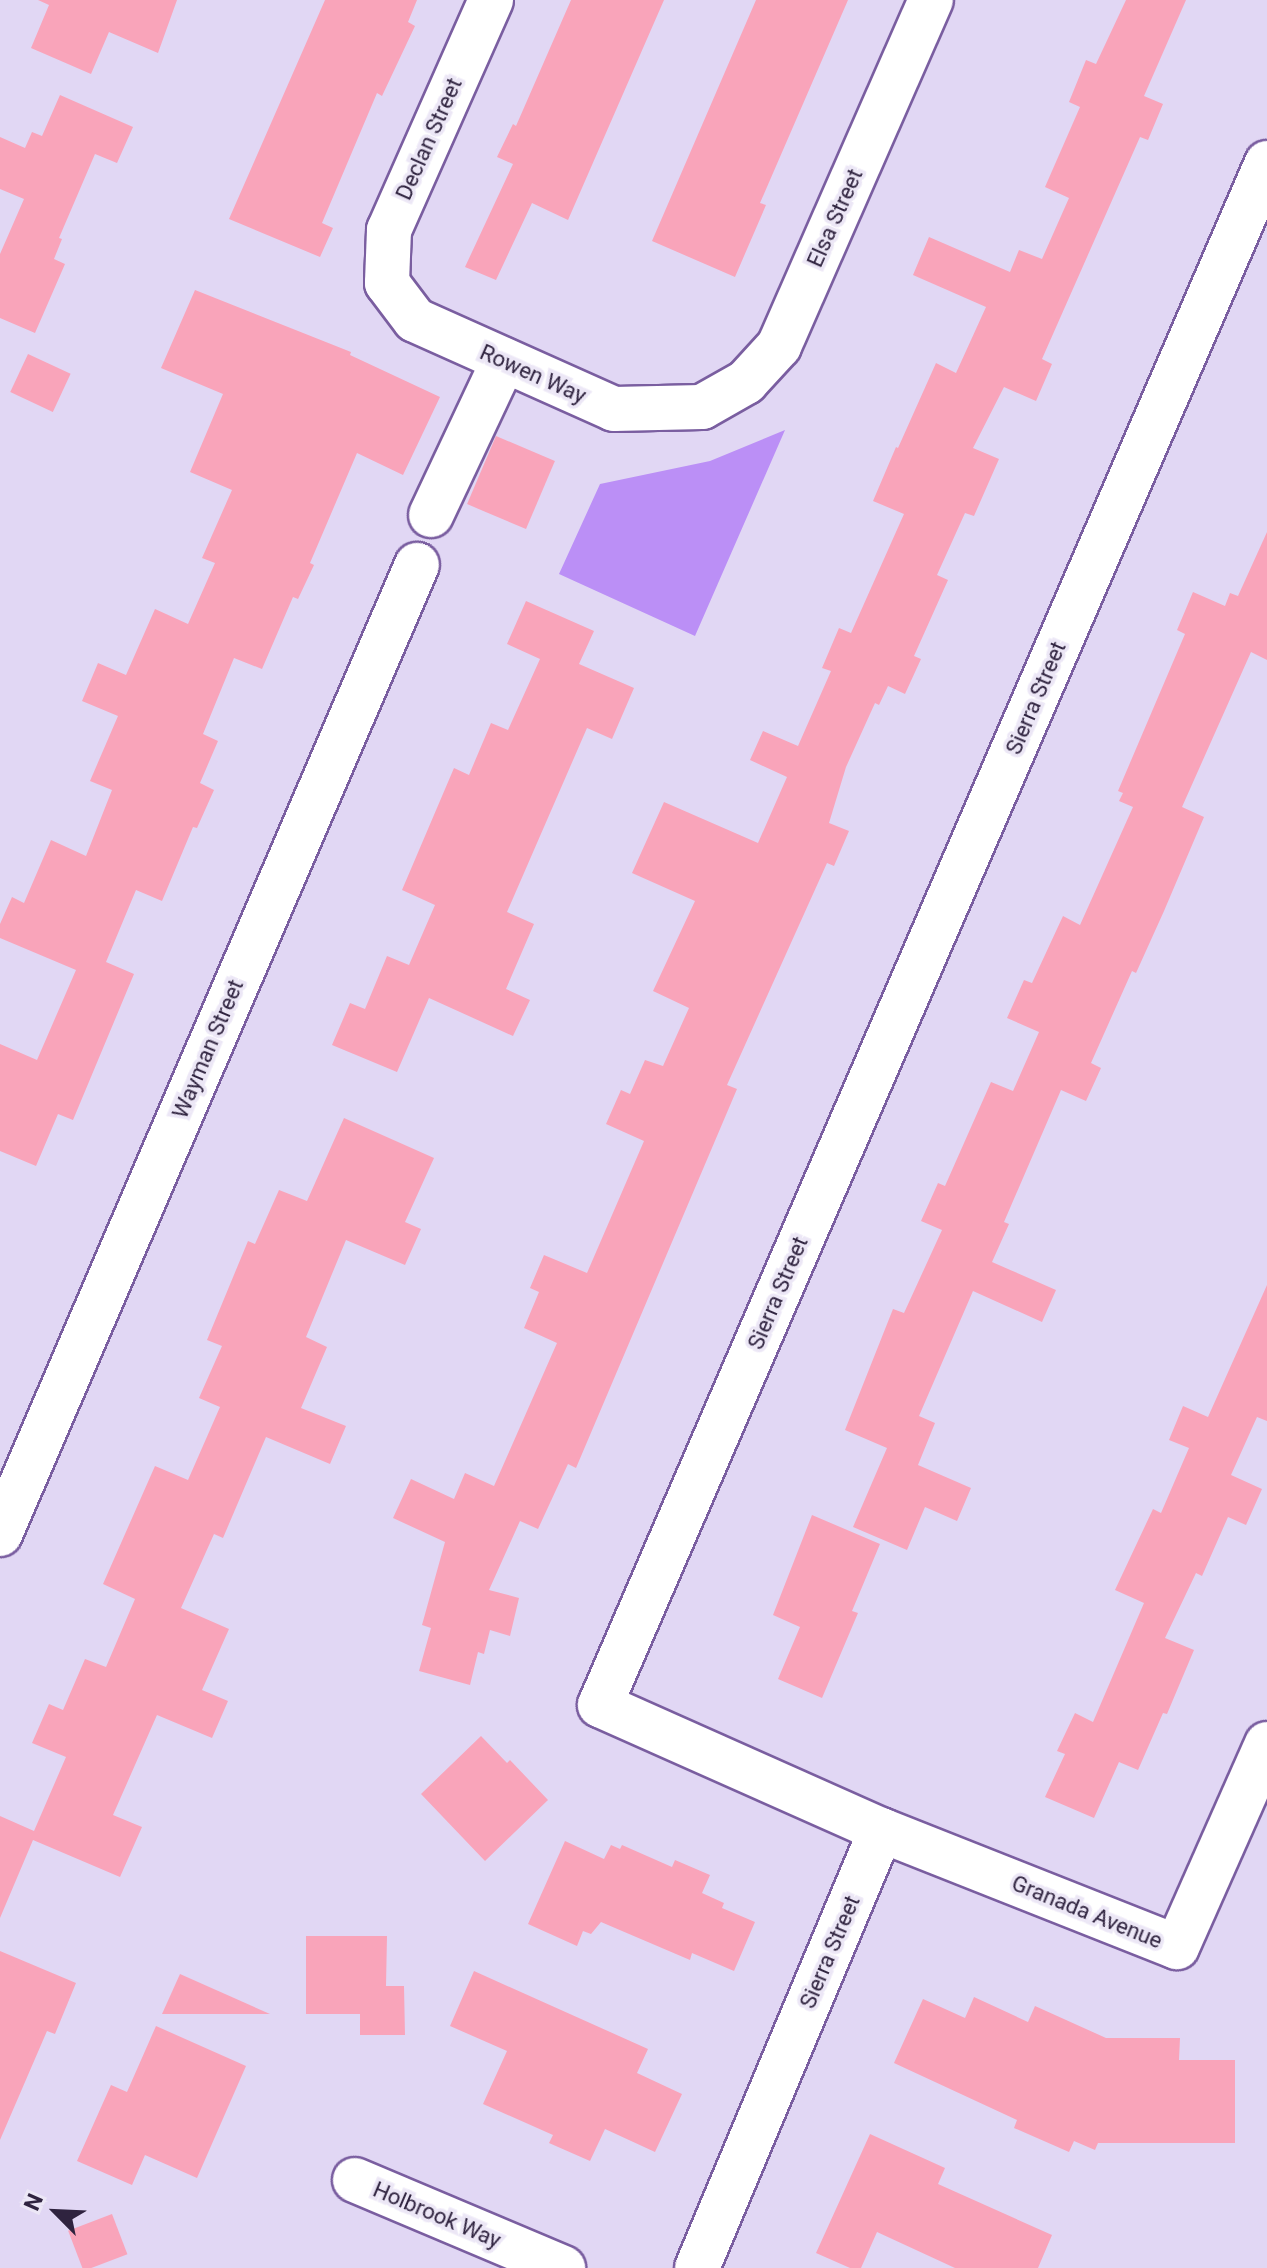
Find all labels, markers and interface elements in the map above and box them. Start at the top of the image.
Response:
street label: Declan Street [390,74,468,204]
street label: Elsa Street [802,165,868,271]
street label: Rowen Way [476,339,590,409]
street label: Sierra Street [1000,638,1072,758]
street label: Wayman Street [167,976,249,1122]
street label: Sierra Street [742,1233,814,1353]
street label: Granada Avenue [1008,1870,1166,1954]
street label: Sierra Street [794,1892,866,2012]
north arrow [16,2172,96,2252]
street label: Holbrook Way [369,2176,505,2254]
text: N [19,2190,48,2214]

